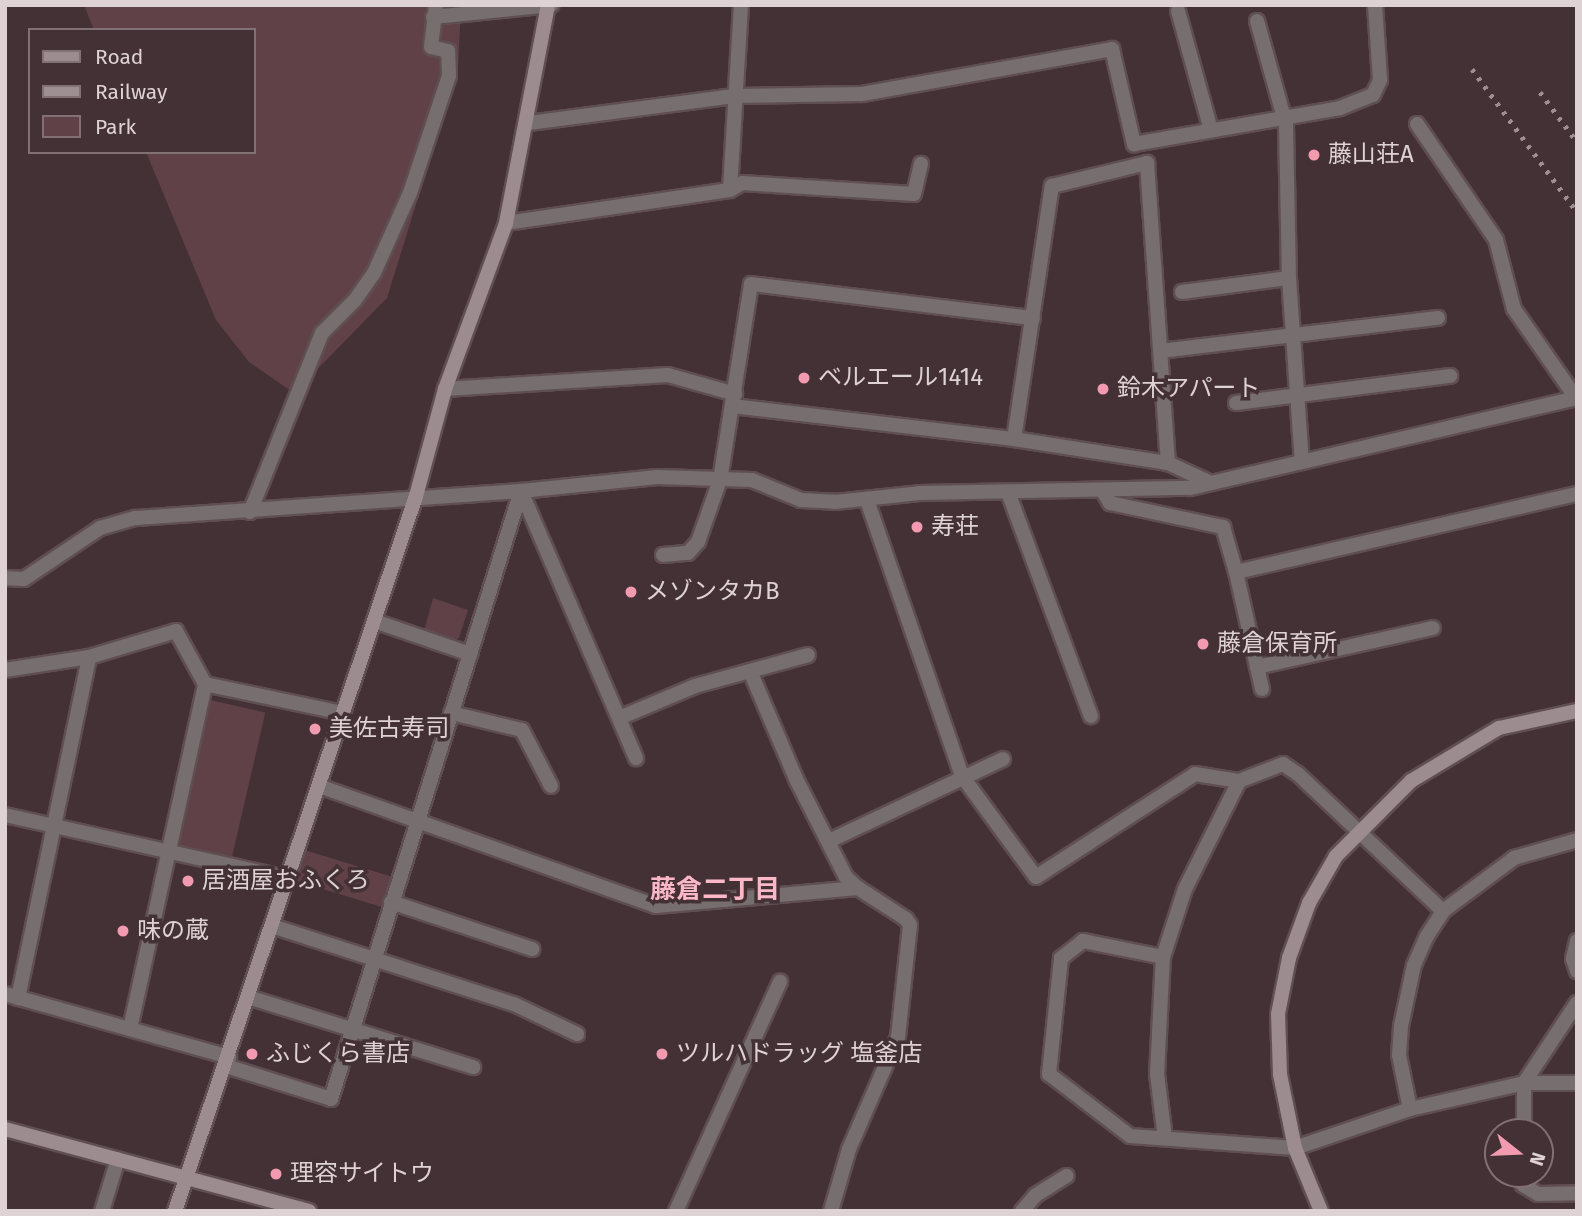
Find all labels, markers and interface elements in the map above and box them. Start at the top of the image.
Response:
legend [28,28,256,154]
text: Road [95,44,143,70]
text: Railway [95,79,167,105]
text: Park [95,114,136,140]
place label: 藤山荘A [1328,141,1414,169]
marker: 藤山荘A [1306,147,1322,163]
place label: ベルエール1414 [818,364,983,392]
marker: ベルエール1414 [796,370,812,386]
place label: 鈴木アパート [1117,375,1261,403]
marker: 鈴木アパート [1095,381,1111,397]
place label: 寿荘 [931,513,979,541]
marker: 寿荘 [909,519,925,535]
place label: メゾンタカB [645,578,780,606]
marker: メゾンタカB [623,584,639,600]
place label: 藤倉保育所 [1217,630,1337,658]
marker: 藤倉保育所 [1195,636,1211,652]
place label: 美佐古寿司 [329,715,449,743]
marker: 美佐古寿司 [307,721,323,737]
place label: 居酒屋おふくろ [202,867,370,895]
marker: 居酒屋おふくろ [180,873,196,889]
district label: 藤倉二丁目 [650,874,780,906]
place label: 味の蔵 [137,917,209,945]
marker: 味の蔵 [115,923,131,939]
place label: ふじくら書店 [266,1040,410,1068]
place label: ツルハドラッグ 塩釜店 [676,1040,922,1068]
marker: ふじくら書店 [244,1046,260,1062]
marker: ツルハドラッグ 塩釜店 [654,1046,670,1062]
north arrow [1484,1118,1554,1188]
text: N [1525,1149,1550,1169]
place label: 理容サイトウ [290,1160,434,1188]
marker: 理容サイトウ [268,1166,284,1182]

